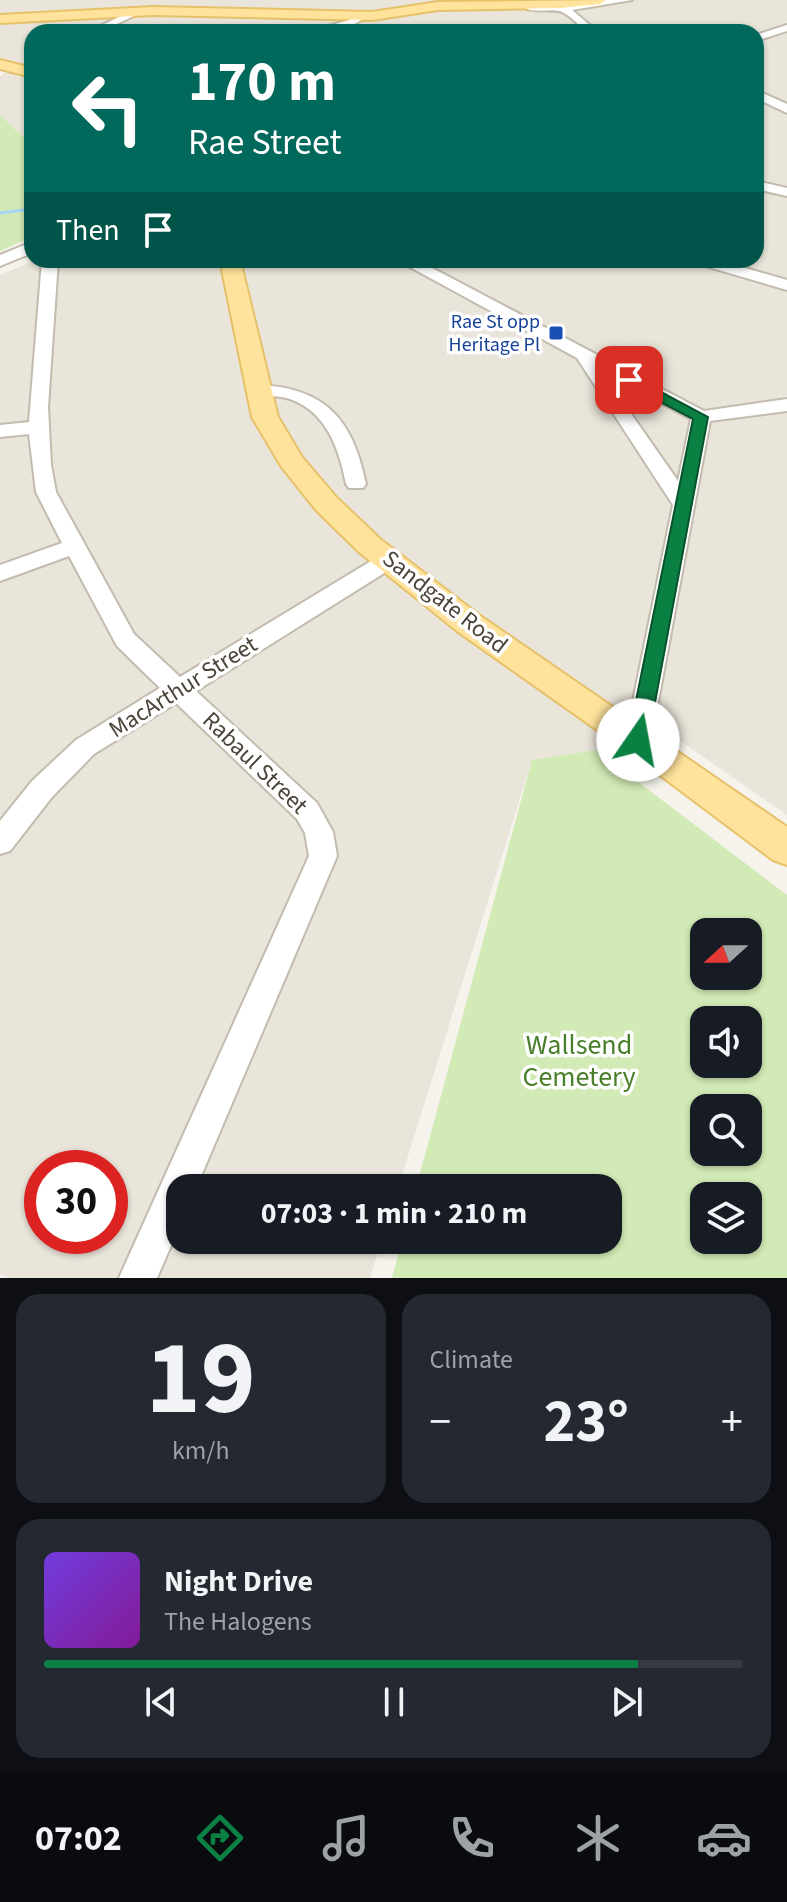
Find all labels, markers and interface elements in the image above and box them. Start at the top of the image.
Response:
text: 170 m [188,43,336,122]
icon: left [56,56,160,160]
text: Rae Street [188,117,342,168]
icon: arrive [136,208,180,252]
text: Then [56,209,120,252]
place label: Rae St opp Heritage Pl [449,308,540,359]
marker: Rae St opp Heritage Pl [547,324,565,342]
pin [595,346,663,414]
icon: arrive [607,358,651,402]
street label: Sandgate Road [375,542,515,662]
street label: MacArthur Street [102,627,264,747]
position arrow [596,698,680,782]
street label: Rabaul Street [194,704,316,822]
north arrow [690,918,762,990]
map controls [690,918,762,1254]
button: sound [690,1006,762,1078]
park label: Wallsend Cemetery [522,1025,636,1097]
button: search [690,1094,762,1166]
speed limit sign: 30 [24,1150,128,1254]
button: layers [690,1182,762,1254]
text: 07:03 · 1 min · 210 m [261,1192,527,1235]
text: 19 [146,1306,256,1454]
text: Climate [430,1341,513,1378]
text: 23° [544,1380,629,1465]
text: − [430,1391,451,1454]
text: + [721,1391,743,1454]
text: km/h [172,1432,230,1469]
text: Night Drive [164,1560,313,1603]
text: The Halogens [164,1603,312,1640]
icon: previous [139,1680,183,1724]
icon: pause [372,1680,416,1724]
icon: next [605,1680,649,1724]
icon: directions [192,1810,248,1866]
icon: music [318,1810,374,1866]
icon: phone [444,1810,500,1866]
icon: climate [570,1810,626,1866]
icon: car [696,1810,752,1866]
text: 07:02 [35,1813,122,1864]

